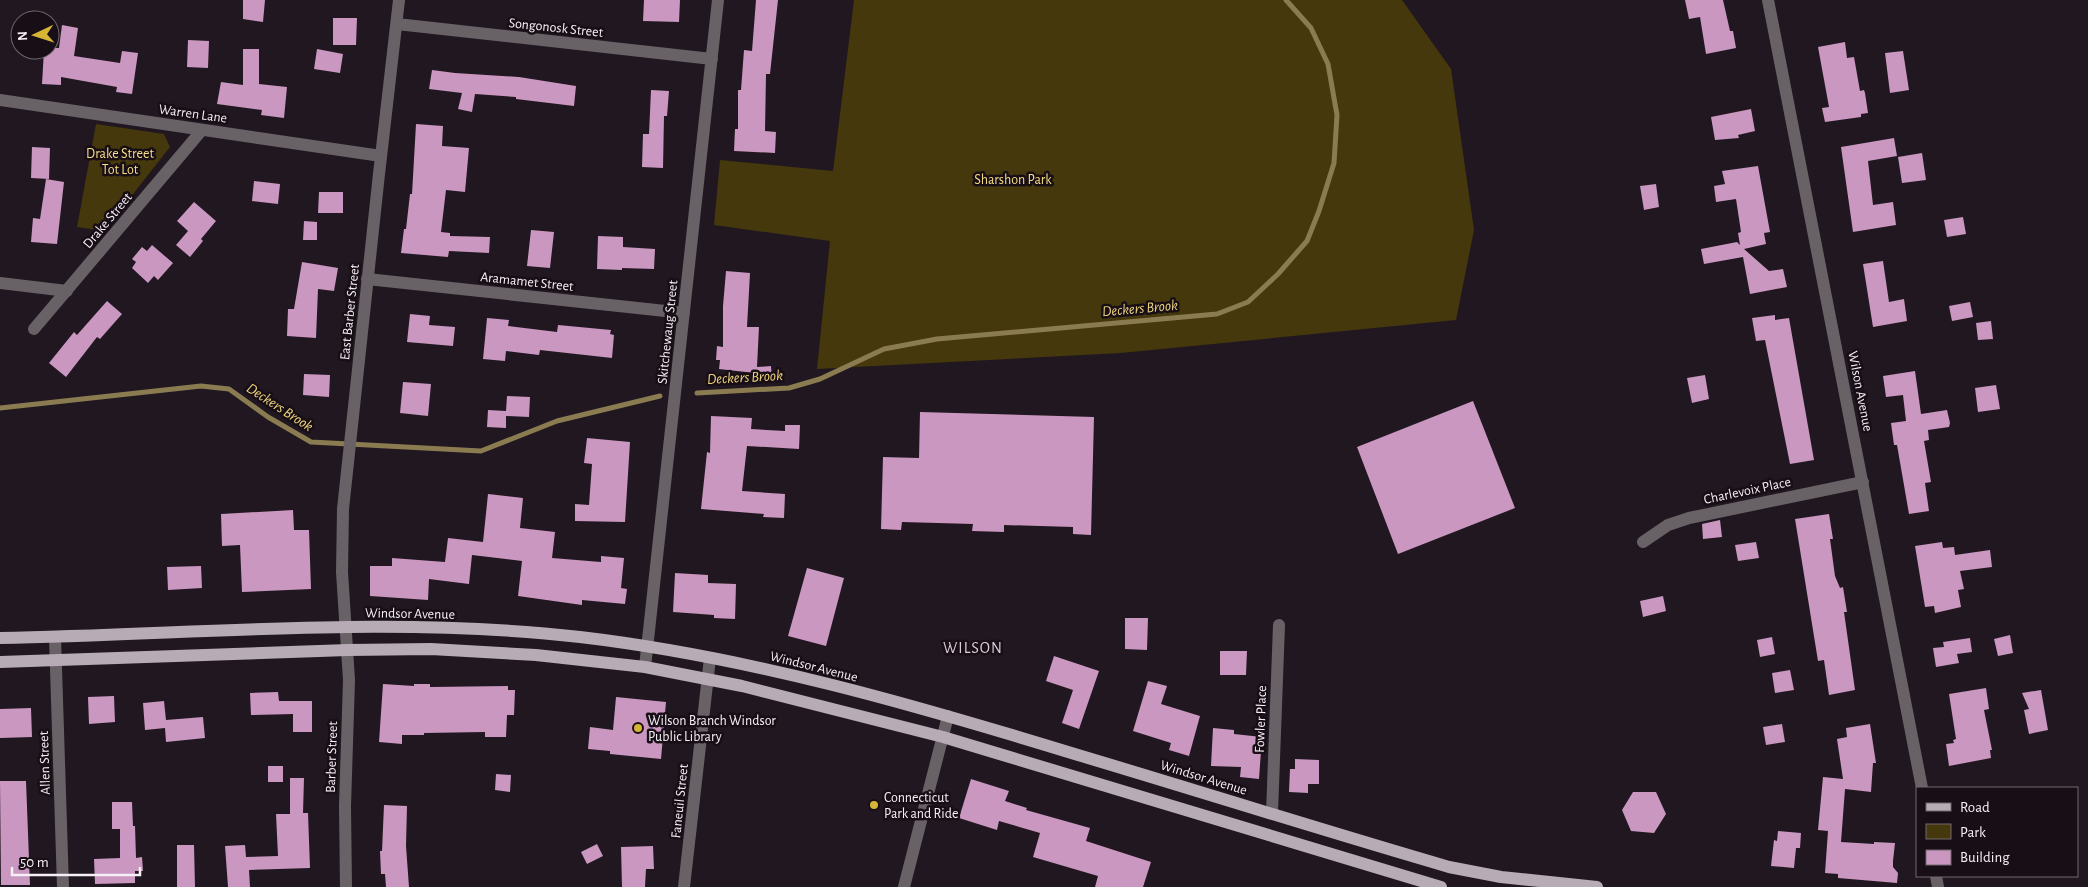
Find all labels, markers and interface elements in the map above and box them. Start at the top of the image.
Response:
north arrow [10,10,60,60]
street label: Songonosk Street [508,16,604,40]
text: N [16,30,30,41]
street label: Warren Lane [158,102,228,126]
park label: Drake Street Tot Lot [86,147,154,177]
park label: Sharshon Park [974,173,1052,187]
street label: Drake Street [81,190,135,251]
street label: East Barber Street [338,263,362,361]
street label: Aramamet Street [480,270,575,294]
street label: Skitchewaug Street [656,279,680,385]
water label: Deckers Brook [1102,298,1179,319]
street label: Wilson Avenue [1845,350,1875,433]
water label: Deckers Brook [707,368,783,387]
water label: Deckers Brook [244,380,316,434]
street label: Charlevoix Place [1702,475,1792,507]
street label: Windsor Avenue [365,606,455,622]
district label: WILSON [943,640,1003,656]
street label: Windsor Avenue [768,649,859,685]
street label: Fowler Place [1253,685,1269,753]
place label: Wilson Branch Windsor Public Library [648,714,776,744]
street label: Barber Street [324,720,340,793]
marker: Wilson Branch Windsor Public Library [632,722,644,734]
street label: Allen Street [37,730,53,795]
street label: Windsor Avenue [1159,758,1249,798]
street label: Faneuil Street [669,763,691,839]
legend [1916,787,2078,877]
place label: Connecticut Park and Ride [884,791,958,821]
marker: Connecticut Park and Ride [868,799,880,811]
text: Road [1960,800,1990,815]
text: Park [1960,825,1986,840]
scale bar [12,844,140,876]
text: Building [1960,850,2010,865]
text: 50 m [20,855,49,870]

